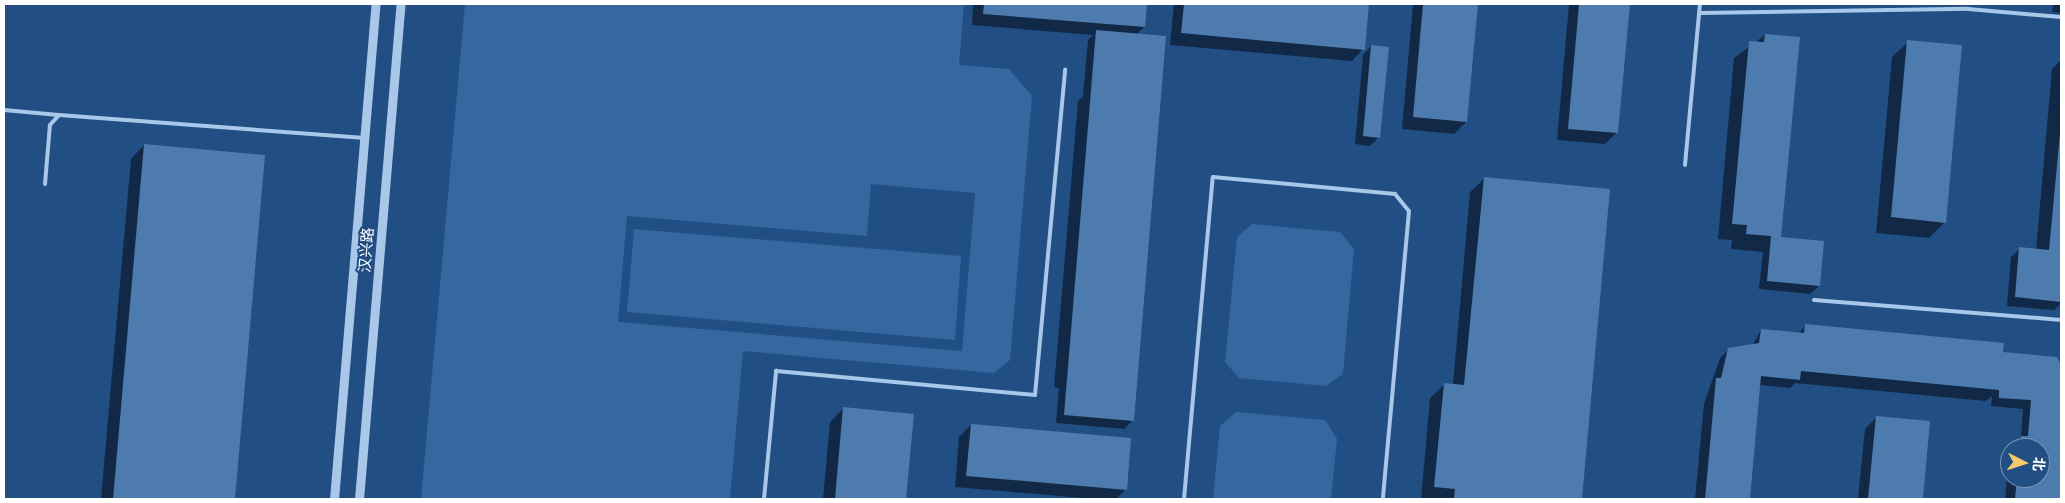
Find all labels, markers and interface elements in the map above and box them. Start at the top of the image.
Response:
street label: 汉兴路 [355,227,377,273]
north arrow [2000,438,2050,488]
text: 北 [2029,456,2049,472]

